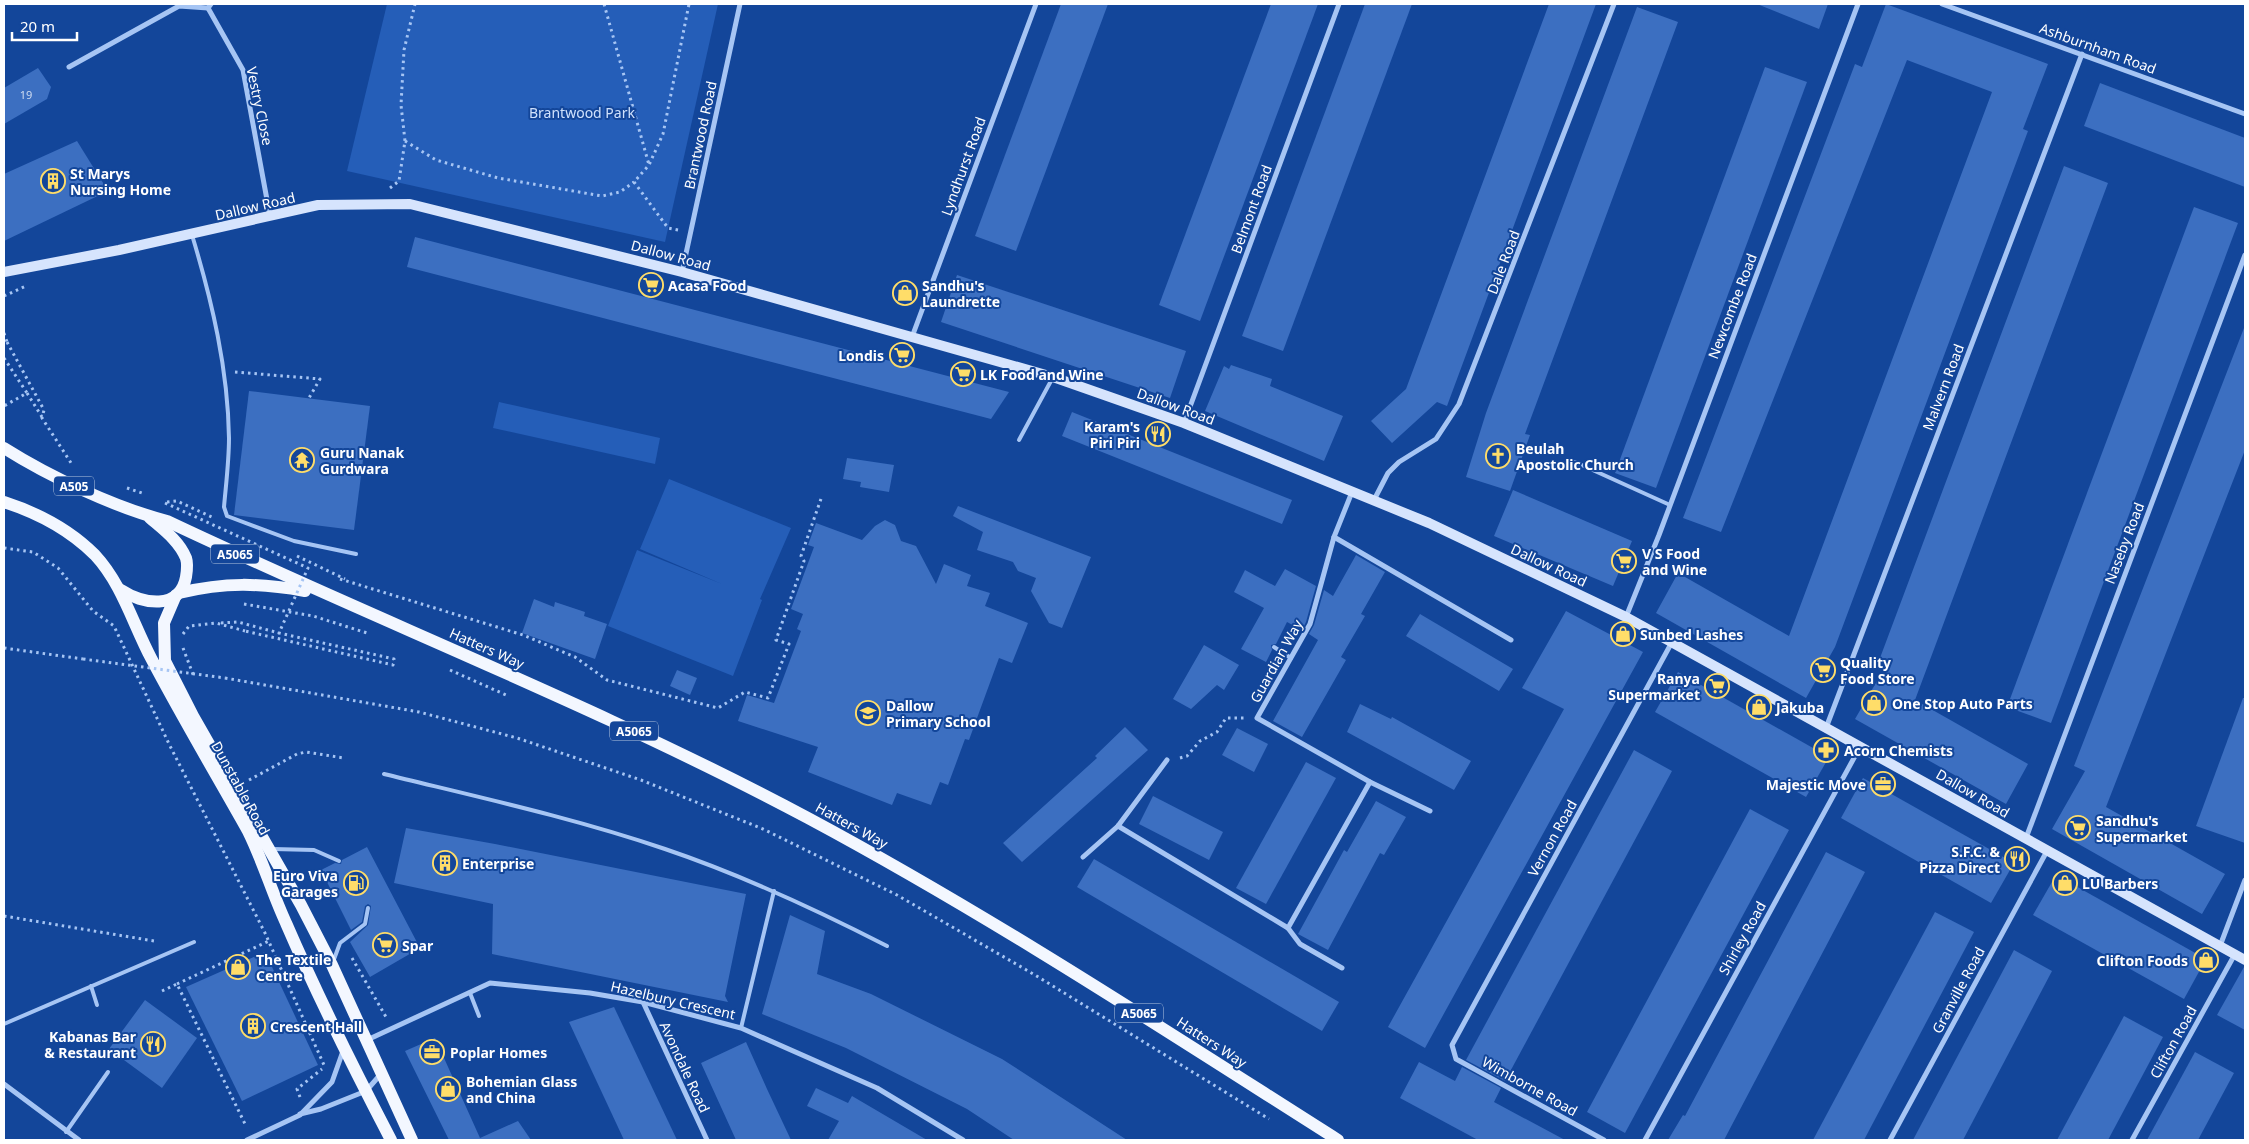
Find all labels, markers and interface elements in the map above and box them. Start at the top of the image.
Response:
scale bar [12,10,78,42]
text: 20 m [20,16,55,36]
street label: Ashburnham Road [2037,18,2159,78]
street label: Vestry Close [242,65,278,147]
street label: Brantwood Road [679,79,721,191]
house number: 19 [20,87,32,102]
park label: Brantwood Park [529,103,635,122]
street label: Lyndhurst Road [936,114,990,218]
street label: Belmont Road [1226,162,1276,256]
place label: St Marys Nursing Home [70,164,171,199]
building icon: St Marys Nursing Home [40,168,66,194]
street label: Dallow Road [213,188,297,224]
street label: Dale Road [1482,227,1524,297]
street label: Dallow Road [629,235,713,275]
street label: Newcombe Road [1703,251,1761,361]
supermarket icon: Acasa Food [638,272,664,298]
place label: Acasa Food [668,276,746,295]
place label: Sandhu's Laundrette [922,276,1000,311]
shop icon: Sandhu's Laundrette [892,280,918,306]
street label: Malvern Road [1918,341,1968,433]
supermarket icon: Londis [889,342,915,368]
place label: Londis [838,346,884,365]
supermarket icon: LK Food and Wine [950,361,976,387]
place label: LK Food and Wine [980,365,1104,384]
street label: Dallow Road [1134,383,1218,429]
place label: Karam's Piri Piri [1084,417,1140,452]
restaurant icon: Karam's Piri Piri [1145,421,1171,447]
place label: Beulah Apostolic Church [1516,439,1634,474]
place label: Guru Nanak Gurdwara [320,443,404,478]
church icon: Beulah Apostolic Church [1485,443,1511,469]
temple icon: Guru Nanak Gurdwara [289,447,315,473]
road number: A505 [54,476,94,496]
street label: Naseby Road [2100,500,2148,586]
street label: Dallow Road [1508,539,1590,591]
road number: A5065 [211,544,259,564]
place label: V S Food and Wine [1642,544,1707,579]
supermarket icon: V S Food and Wine [1611,548,1637,574]
street label: Guardian Way [1245,615,1307,706]
shop icon: Sunbed Lashes [1610,621,1636,647]
street label: Hatters Way [447,623,528,673]
place label: Sunbed Lashes [1640,625,1743,644]
place label: Quality Food Store [1840,653,1915,688]
supermarket icon: Quality Food Store [1810,657,1836,683]
place label: Ranya Supermarket [1608,669,1700,704]
supermarket icon: Ranya Supermarket [1704,673,1730,699]
shop icon: One Stop Auto Parts [1861,690,1887,716]
shop icon: Jakuba [1746,694,1772,720]
place label: One Stop Auto Parts [1892,694,2033,713]
place label: Dallow Primary School [886,696,991,731]
place label: Jakuba [1774,698,1824,717]
school or university icon: Dallow Primary School [855,700,881,726]
road number: A5065 [610,721,658,740]
pharmacy icon: Acorn Chemists [1813,737,1839,763]
street label: Dunstable Road [207,738,275,838]
place label: Acorn Chemists [1844,741,1953,760]
street label: Dallow Road [1933,764,2013,822]
office icon: Majestic Move [1870,771,1896,797]
place label: Majestic Move [1766,775,1866,794]
street label: Vernon Road [1523,796,1581,880]
street label: Hatters Way [812,797,892,853]
place label: Sandhu's Supermarket [2096,811,2188,846]
supermarket icon: Sandhu's Supermarket [2065,815,2091,841]
place label: S.F.C. & Pizza Direct [1919,842,2000,877]
restaurant icon: S.F.C. & Pizza Direct [2004,846,2030,872]
building icon: Enterprise [432,850,458,876]
place label: Enterprise [462,854,534,873]
place label: Euro Viva Garages [273,866,338,901]
fuel station icon: Euro Viva Garages [343,870,369,896]
shop icon: LU Barbers [2052,870,2078,896]
place label: LU Barbers [2082,874,2158,893]
street label: Shirley Road [1714,898,1770,978]
supermarket icon: Spar [372,932,398,958]
place label: Spar [402,936,434,955]
street label: Granville Road [1927,943,1989,1037]
shop icon: Clifton Foods [2193,947,2219,973]
place label: The Textile Centre [256,950,331,985]
place label: Clifton Foods [2097,951,2188,970]
shop icon: The Textile Centre [225,954,251,980]
street label: Hazelbury Crescent [609,976,737,1024]
street label: Clifton Road [2145,1002,2201,1082]
road number: A5065 [1115,1004,1163,1022]
street label: Hatters Way [1173,1012,1251,1072]
building icon: Crescent Hall [240,1013,266,1039]
place label: Crescent Hall [270,1017,362,1036]
street label: Avondale Road [656,1018,714,1116]
place label: Kabanas Bar & Restaurant [44,1027,137,1062]
restaurant icon: Kabanas Bar & Restaurant [140,1031,166,1057]
office icon: Poplar Homes [419,1039,445,1065]
place label: Poplar Homes [450,1043,547,1062]
street label: Wimborne Road [1479,1052,1581,1120]
place label: Bohemian Glass and China [466,1072,577,1107]
shop icon: Bohemian Glass and China [435,1076,461,1102]

